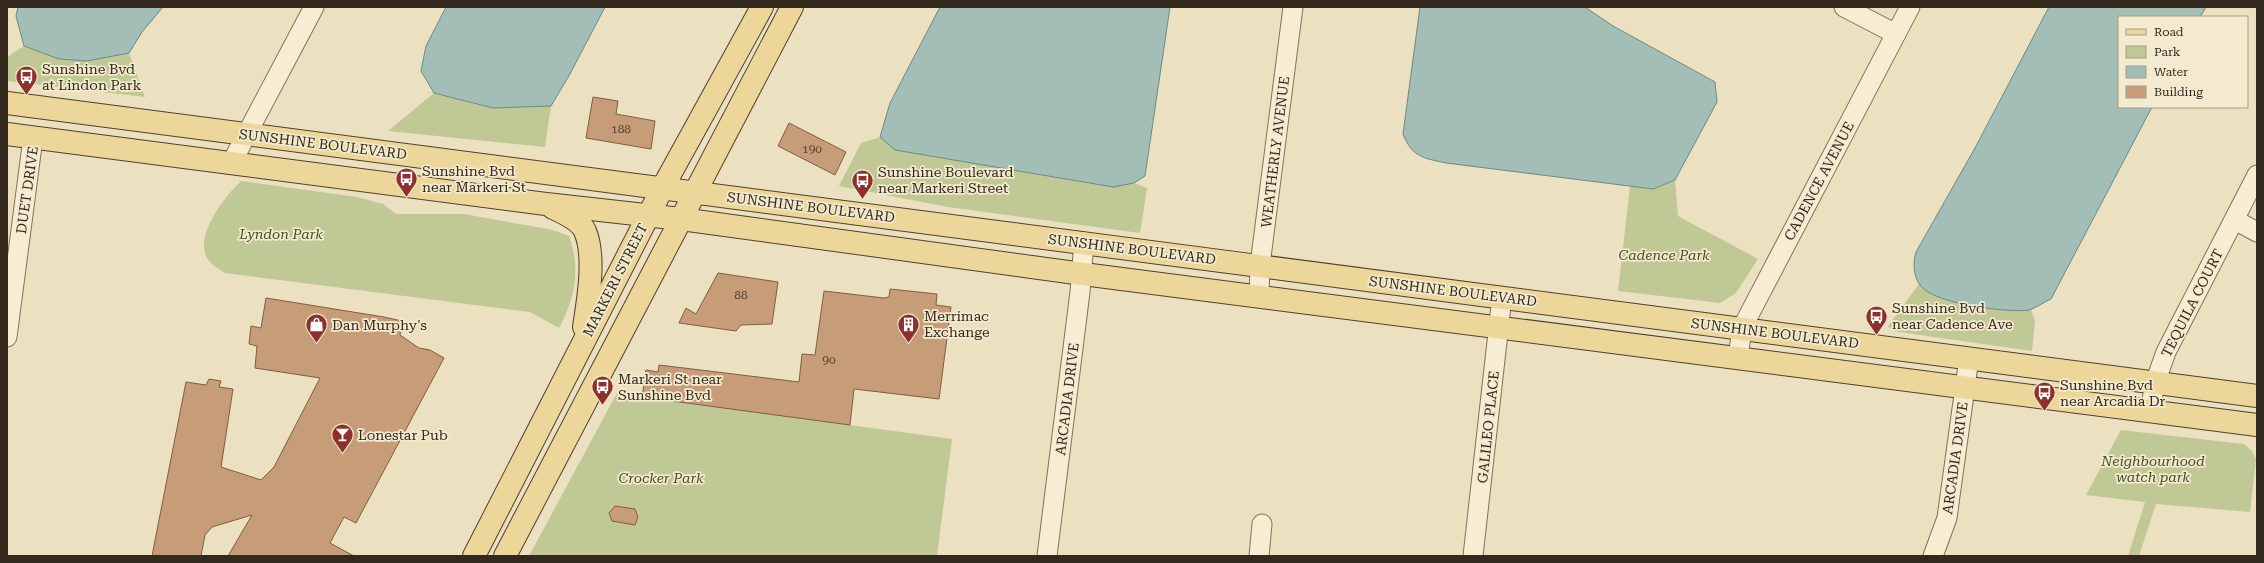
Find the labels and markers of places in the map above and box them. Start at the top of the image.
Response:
place label: Sunshine Bvd at Lindon Park [42,61,141,93]
bus stop icon: Sunshine Bvd at Lindon Park [13,64,39,97]
place label: Sunshine Bvd near Markeri St [422,163,526,195]
place label: Sunshine Boulevard near Markeri Street [878,164,1014,196]
bus stop icon: Sunshine Bvd near Markeri St [393,166,419,199]
bus stop icon: Sunshine Boulevard near Markeri Street [850,167,876,200]
place label: Sunshine Bvd near Cadence Ave [1892,300,2013,332]
bus stop icon: Sunshine Bvd near Cadence Ave [1864,303,1890,336]
place label: Merrimac Exchange [924,308,990,340]
building icon: Merrimac Exchange [896,311,922,344]
shop icon: Dan Murphy's [303,312,329,345]
place label: Dan Murphy's [332,317,427,333]
place label: Markeri St near Sunshine Bvd [618,371,722,403]
bus stop icon: Markeri St near Sunshine Bvd [589,374,615,407]
place label: Sunshine Bvd near Arcadia Dr [2060,377,2166,409]
bus stop icon: Sunshine Bvd near Arcadia Dr [2032,380,2058,413]
bar icon: Lonestar Pub [330,422,356,455]
place label: Lonestar Pub [358,427,448,443]

